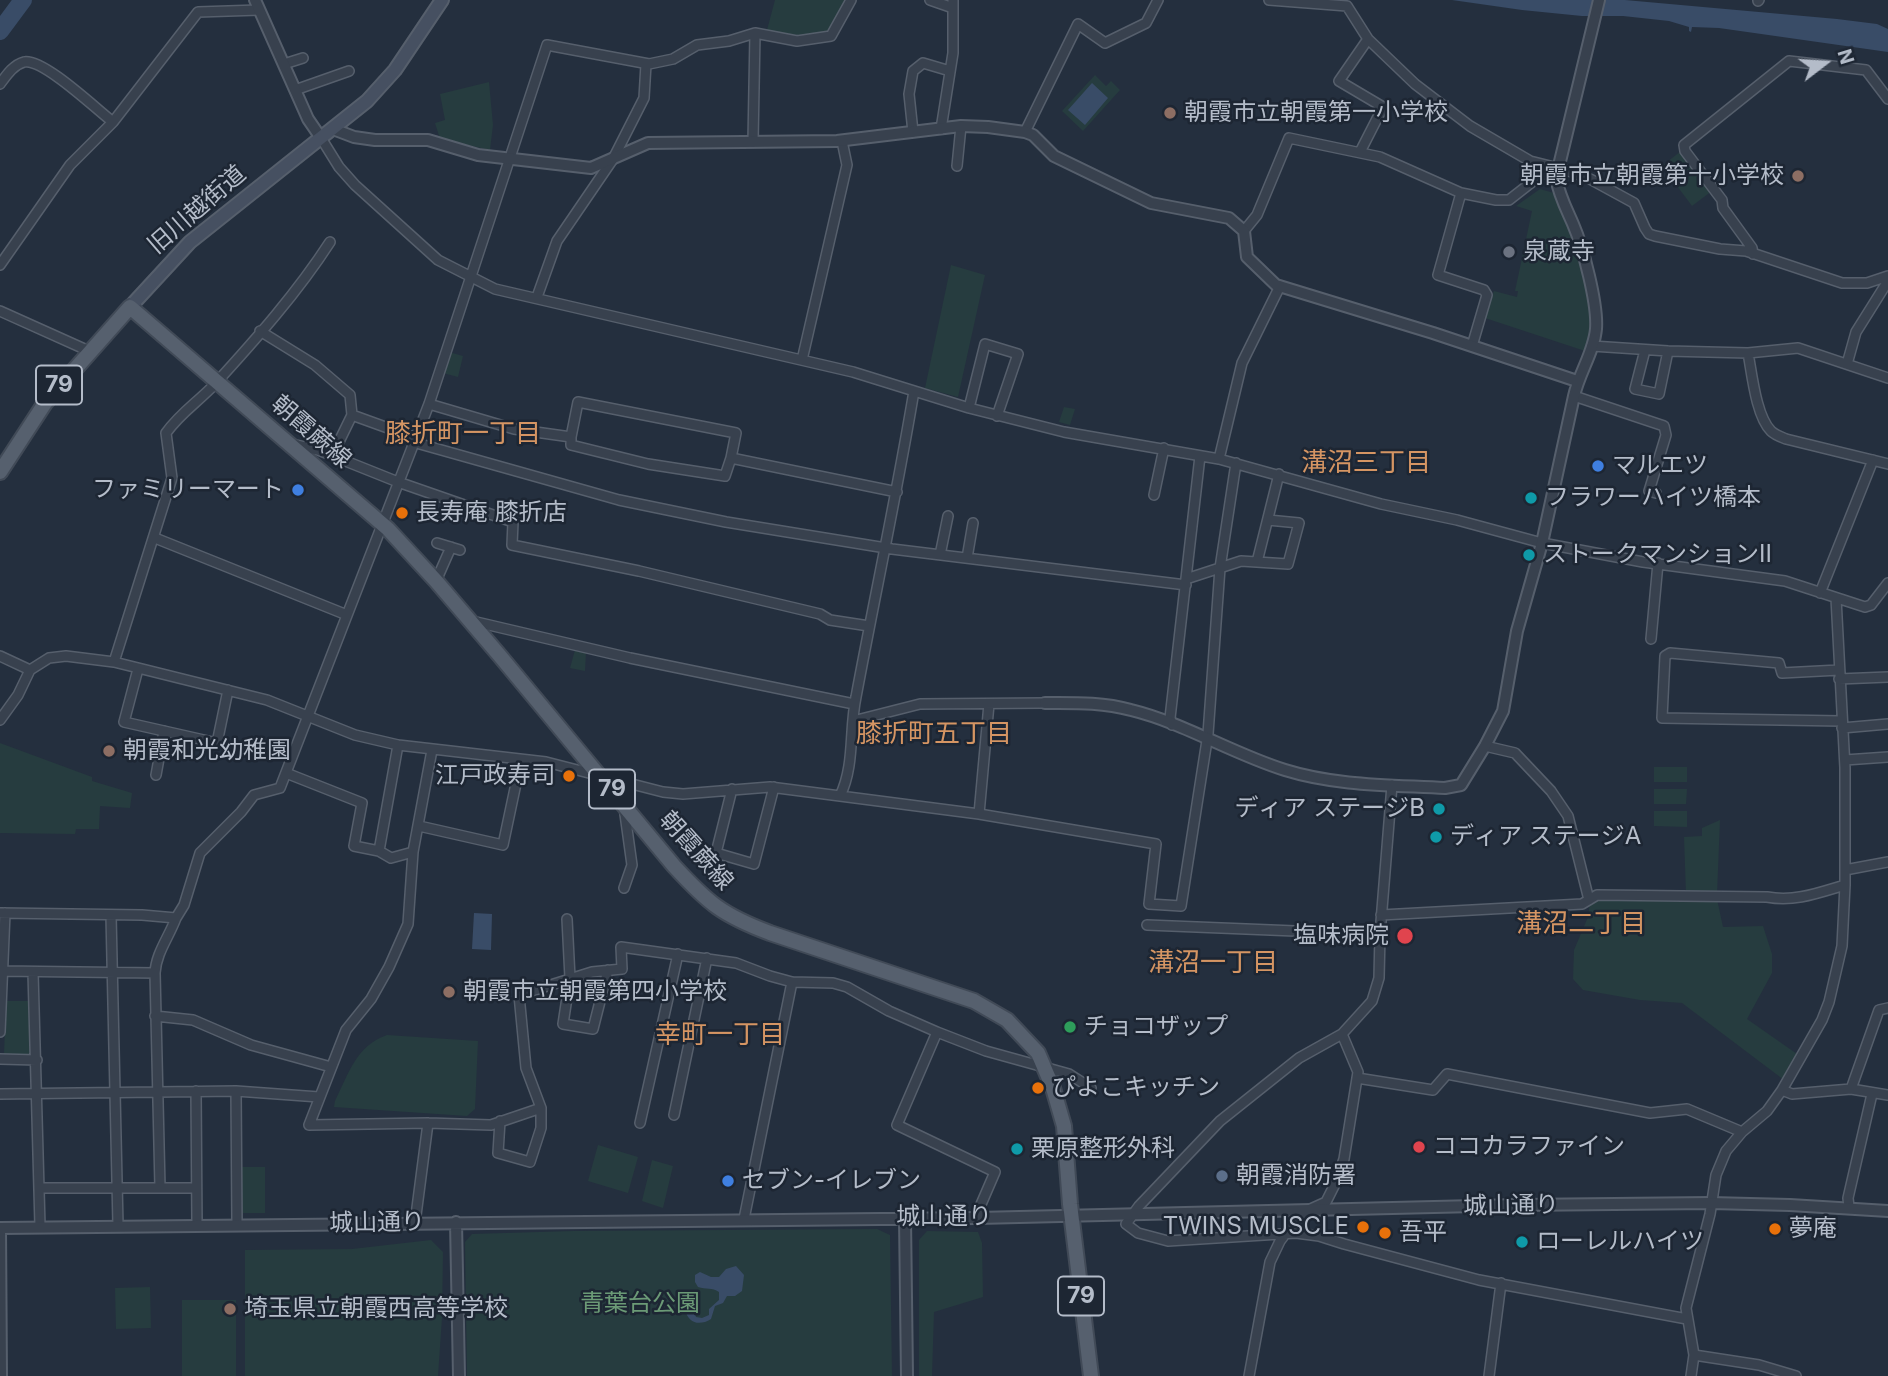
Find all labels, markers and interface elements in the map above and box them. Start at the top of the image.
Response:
north arrow [1790,28,1860,98]
text: N [1832,46,1859,67]
place label: 朝霞市立朝霞第一小学校 [1184,99,1448,127]
marker: 朝霞市立朝霞第一小学校 [1162,105,1178,121]
street label: 旧川越街道 [142,160,252,260]
place label: 朝霞市立朝霞第十小学校 [1520,162,1784,190]
marker: 朝霞市立朝霞第十小学校 [1790,168,1806,184]
place label: 泉蔵寺 [1523,238,1595,266]
marker: 泉蔵寺 [1501,244,1517,260]
road number: 79 [36,366,82,404]
street label: 朝霞蕨線 [265,390,357,474]
district label: 膝折町一丁目 [385,418,541,450]
district label: 溝沼三丁目 [1301,447,1431,479]
place label: マルエツ [1612,452,1708,480]
marker: マルエツ [1590,458,1606,474]
place label: ファミリーマート [92,476,284,504]
marker: ファミリーマート [290,482,306,498]
place label: フラワーハイツ橋本 [1545,484,1761,512]
marker: フラワーハイツ橋本 [1523,490,1539,506]
place label: 長寿庵 膝折店 [416,499,567,527]
marker: 長寿庵 膝折店 [394,505,410,521]
place label: ストークマンションII [1543,541,1772,569]
marker: ストークマンションII [1521,547,1537,563]
district label: 膝折町五丁目 [856,718,1012,750]
place label: 朝霞和光幼稚園 [123,737,291,765]
marker: 朝霞和光幼稚園 [101,743,117,759]
place label: 江戸政寿司 [435,762,555,790]
marker: 江戸政寿司 [561,768,577,784]
road number: 79 [589,769,635,808]
place label: ディア ステージB [1235,795,1425,823]
marker: ディア ステージB [1431,801,1447,817]
street label: 朝霞蕨線 [653,806,739,896]
place label: ディア ステージA [1450,823,1641,851]
marker: ディア ステージA [1428,829,1444,845]
district label: 溝沼二丁目 [1516,908,1646,940]
place label: 塩味病院 [1293,922,1389,950]
marker: 塩味病院 [1395,926,1415,946]
district label: 溝沼一丁目 [1148,947,1278,979]
place label: 朝霞市立朝霞第四小学校 [463,978,727,1006]
marker: 朝霞市立朝霞第四小学校 [441,984,457,1000]
place label: チョコザップ [1084,1013,1228,1041]
district label: 幸町一丁目 [655,1019,785,1051]
marker: チョコザップ [1062,1019,1078,1035]
place label: ぴよこキッチン [1052,1074,1220,1102]
marker: ぴよこキッチン [1030,1080,1046,1096]
place label: ココカラファイン [1433,1133,1625,1161]
place label: 栗原整形外科 [1031,1135,1175,1163]
marker: ココカラファイン [1411,1139,1427,1155]
marker: 栗原整形外科 [1009,1141,1025,1157]
place label: 朝霞消防署 [1236,1162,1356,1190]
place label: セブン-イレブン [742,1167,921,1195]
marker: 朝霞消防署 [1214,1168,1230,1184]
marker: セブン-イレブン [720,1173,736,1189]
street label: 城山通り [1463,1191,1559,1221]
street label: 城山通り [896,1203,992,1231]
street label: 城山通り [329,1208,425,1238]
place label: TWINS MUSCLE [1163,1213,1349,1241]
place label: 夢庵 [1789,1215,1837,1243]
marker: TWINS MUSCLE [1355,1219,1371,1235]
place label: 吾平 [1399,1219,1447,1247]
marker: 夢庵 [1767,1221,1783,1237]
marker: 吾平 [1377,1225,1393,1241]
place label: ローレルハイツ [1536,1228,1704,1256]
marker: ローレルハイツ [1514,1234,1530,1250]
road number: 79 [1058,1276,1104,1316]
park label: 青葉台公園 [580,1290,700,1318]
place label: 埼玉県立朝霞西高等学校 [244,1295,508,1323]
marker: 埼玉県立朝霞西高等学校 [222,1301,238,1317]

